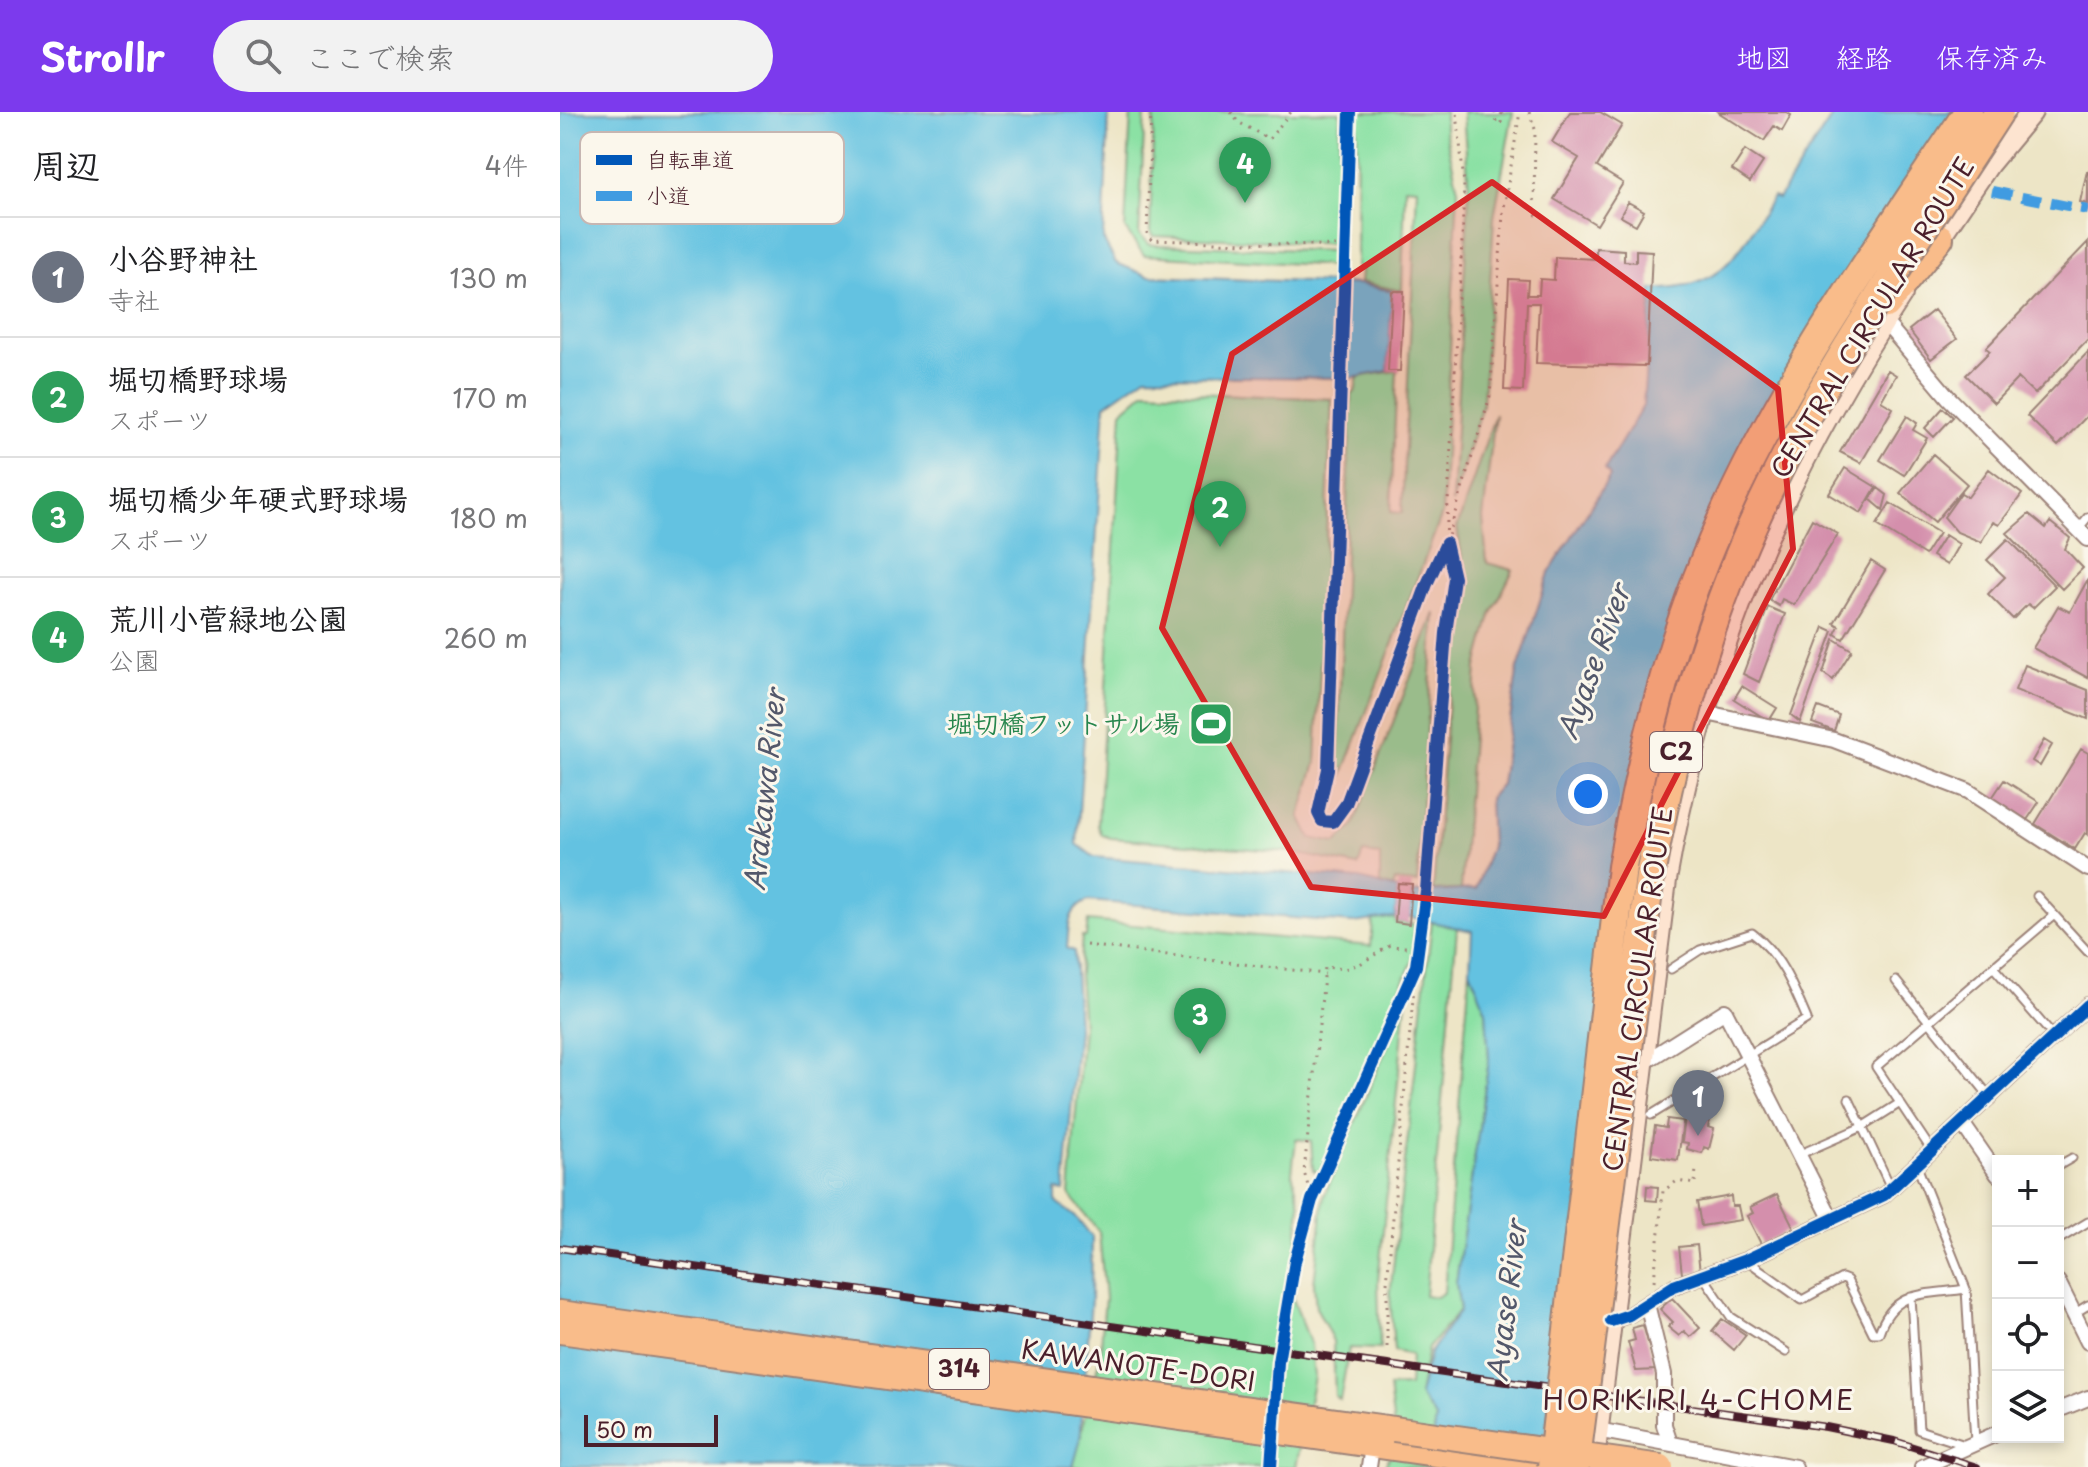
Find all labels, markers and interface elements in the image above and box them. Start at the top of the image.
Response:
search box [213,20,773,92]
text: Strollr [40,28,165,85]
icon: search [241,34,285,78]
text: ここで検索 [305,34,455,79]
text: 地図 [1736,35,1792,78]
text: 経路 [1836,35,1892,78]
text: 保存済み [1936,35,2048,78]
legend [580,132,844,224]
pin: 4 [1219,137,1271,203]
text: 周辺 [32,138,100,190]
text: 自転車道 [646,142,734,175]
text: 4件 [485,145,528,184]
street label: CENTRAL CIRCULAR ROUTE [1760,149,1983,485]
text: 小道 [646,178,690,211]
text: 小谷野神社 [108,235,258,280]
text: 1 [52,258,64,297]
text: 130 m [449,258,528,297]
text: 寺社 [108,280,160,319]
text: 堀切橋野球場 [108,355,288,400]
text: 2 [49,378,67,417]
text: 170 m [453,378,528,417]
text: スポーツ [108,400,211,439]
text: 堀切橋少年硬式野球場 [108,475,408,520]
pin: 2 [1194,481,1246,547]
text: 3 [49,498,67,537]
text: 180 m [450,498,528,537]
text: スポーツ [108,520,211,559]
water label: Ayase River [1545,574,1642,745]
text: 荒川小菅緑地公園 [108,595,348,640]
text: 4 [49,618,67,657]
text: 260 m [444,618,528,657]
text: 公園 [108,640,160,679]
water label: Arakawa River [732,684,796,892]
sports icon: 堀切橋フットサル場 [1187,700,1235,748]
place label: 堀切橋フットサル場 [947,703,1180,742]
road number: C2 [1650,732,1702,772]
your location [1568,774,1608,814]
street label: CENTRAL CIRCULAR ROUTE [1592,804,1681,1174]
pin: 3 [1174,988,1226,1054]
pin: 1 [1672,1070,1724,1136]
map controls [1992,1155,2064,1443]
button: + [1992,1155,2064,1227]
water label: Ayase River [1474,1214,1537,1384]
button: − [1992,1227,2064,1299]
button: locate [1992,1299,2064,1371]
street label: KAWANOTE-DORI [1019,1329,1258,1400]
road number: 314 [929,1349,989,1389]
button: layers [1992,1371,2064,1443]
district label: HORIKIRI 4-CHOME [1543,1377,1855,1420]
scale bar [584,1411,718,1447]
text: 50 m [596,1412,653,1445]

